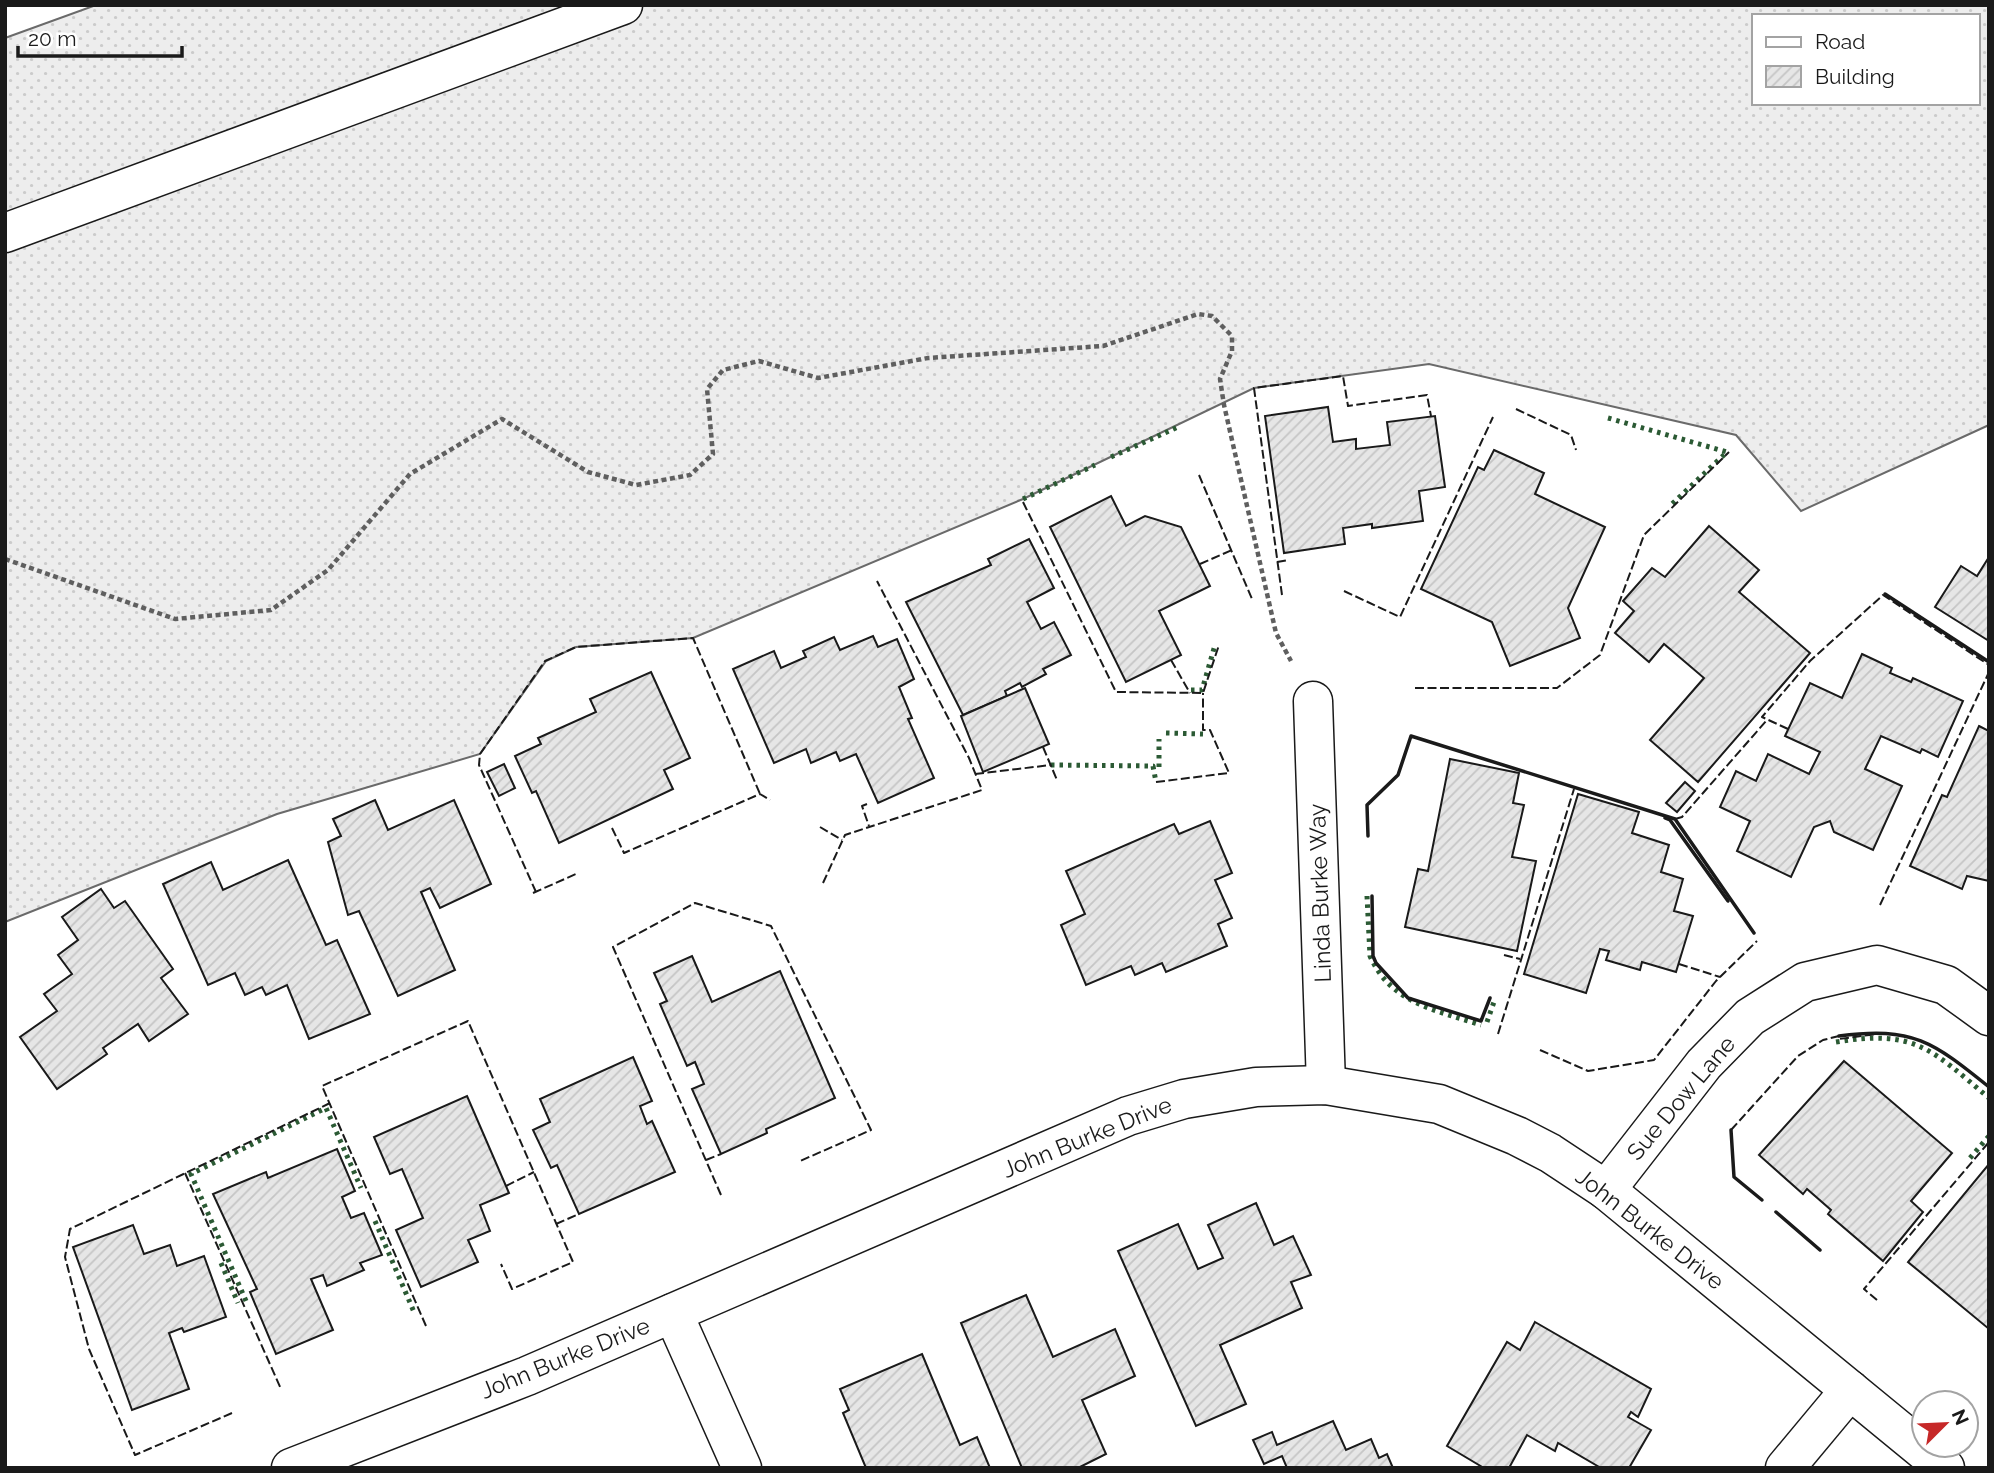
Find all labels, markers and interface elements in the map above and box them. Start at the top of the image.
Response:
scale bar [18,14,182,58]
legend [1752,14,1980,105]
text: 20 m [28,26,76,51]
text: Road [1815,29,1865,54]
text: Building [1815,64,1895,89]
street label: Linda Burke Way [1303,803,1336,983]
street label: Sue Dow Lane [1621,1030,1740,1165]
street label: John Burke Drive [998,1090,1175,1183]
street label: John Burke Drive [1571,1163,1730,1295]
street label: John Burke Drive [476,1311,653,1404]
north arrow [1910,1389,1980,1459]
text: N [1948,1406,1974,1428]

